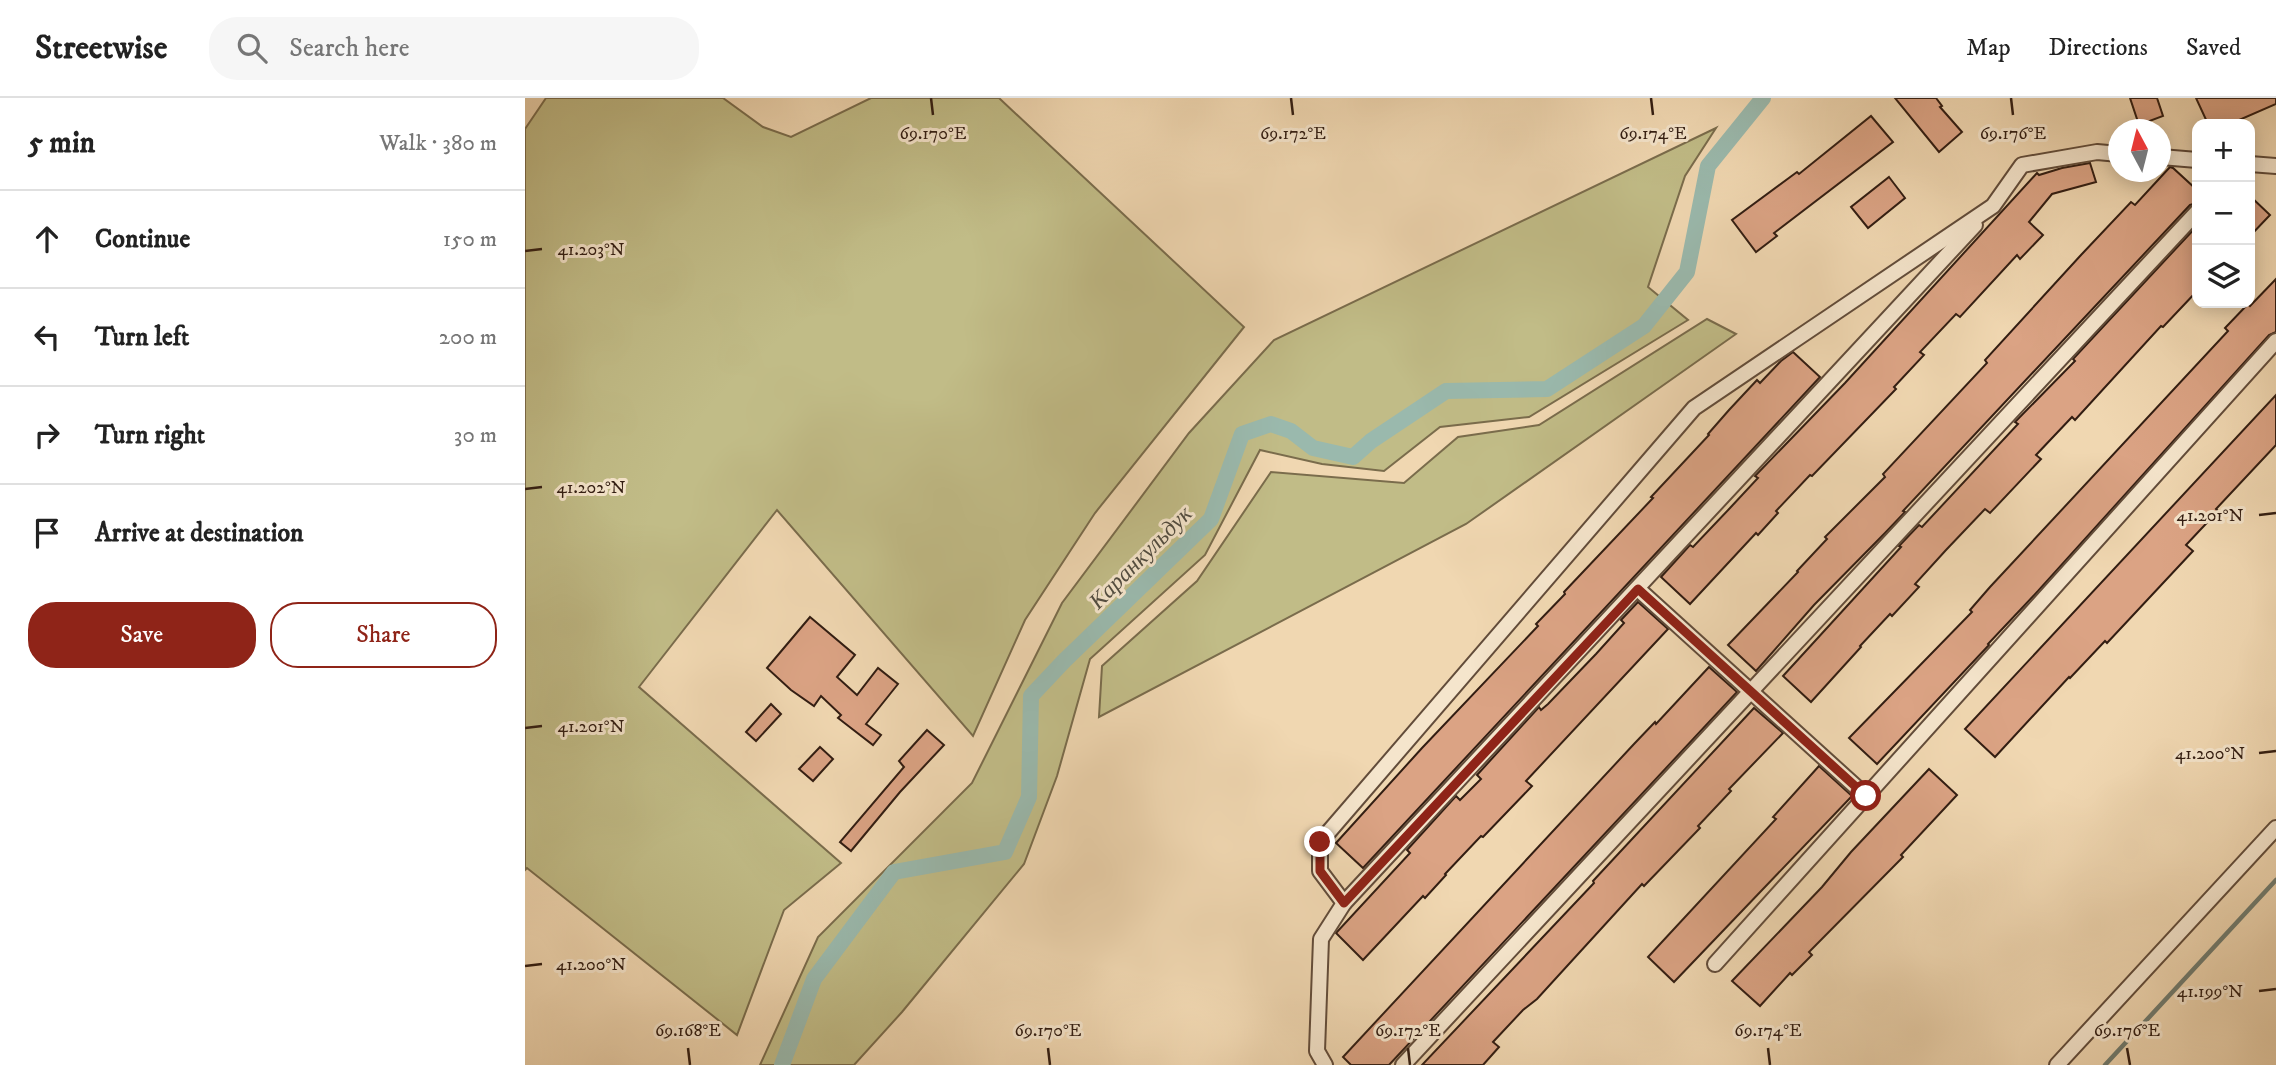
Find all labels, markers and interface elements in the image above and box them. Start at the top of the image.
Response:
search box [209,17,699,80]
text: Streetwise [35,28,167,69]
icon: search [233,29,271,67]
text: Search here [289,32,409,65]
text: Map [1966,33,2011,63]
text: Directions [2049,33,2148,63]
text: Saved [2186,33,2241,63]
north arrow [2108,119,2171,182]
map controls [2192,119,2255,308]
button: + [2192,119,2255,182]
text: 69.170°E [900,123,967,145]
text: 69.172°E [1260,123,1326,145]
text: 69.174°E [1619,123,1687,145]
text: 69.176°E [1980,123,2047,145]
text: 5 min [28,125,95,162]
text: Walk · 380 m [379,129,497,158]
button: − [2192,182,2255,245]
icon: ahead [28,220,66,258]
text: Continue [95,223,190,256]
text: 150 m [443,225,497,254]
text: 41.203°N [557,239,625,261]
button: layers [2192,245,2255,308]
icon: left [28,318,66,356]
text: Turn left [95,321,189,354]
text: 200 m [439,323,497,352]
icon: right [28,416,66,454]
text: Turn right [95,419,205,452]
text: 30 m [454,421,497,450]
text: 41.202°N [556,477,626,499]
water label: Каранкульдук [1083,500,1199,617]
text: 41.201°N [2177,505,2244,527]
icon: arrive [28,514,66,552]
text: Arrive at destination [95,517,304,550]
button: Save [28,602,256,668]
button: Share [270,602,497,668]
text: 41.201°N [558,716,625,738]
text: 41.200°N [2175,743,2245,765]
route start [1850,780,1881,811]
route end [1304,826,1335,857]
text: 41.200°N [556,954,626,976]
text: 41.199°N [2177,981,2243,1003]
text: 69.168°E [655,1020,721,1042]
text: 69.170°E [1015,1020,1082,1042]
text: 69.172°E [1375,1020,1441,1042]
text: 69.174°E [1734,1020,1802,1042]
text: 69.176°E [2094,1020,2161,1042]

